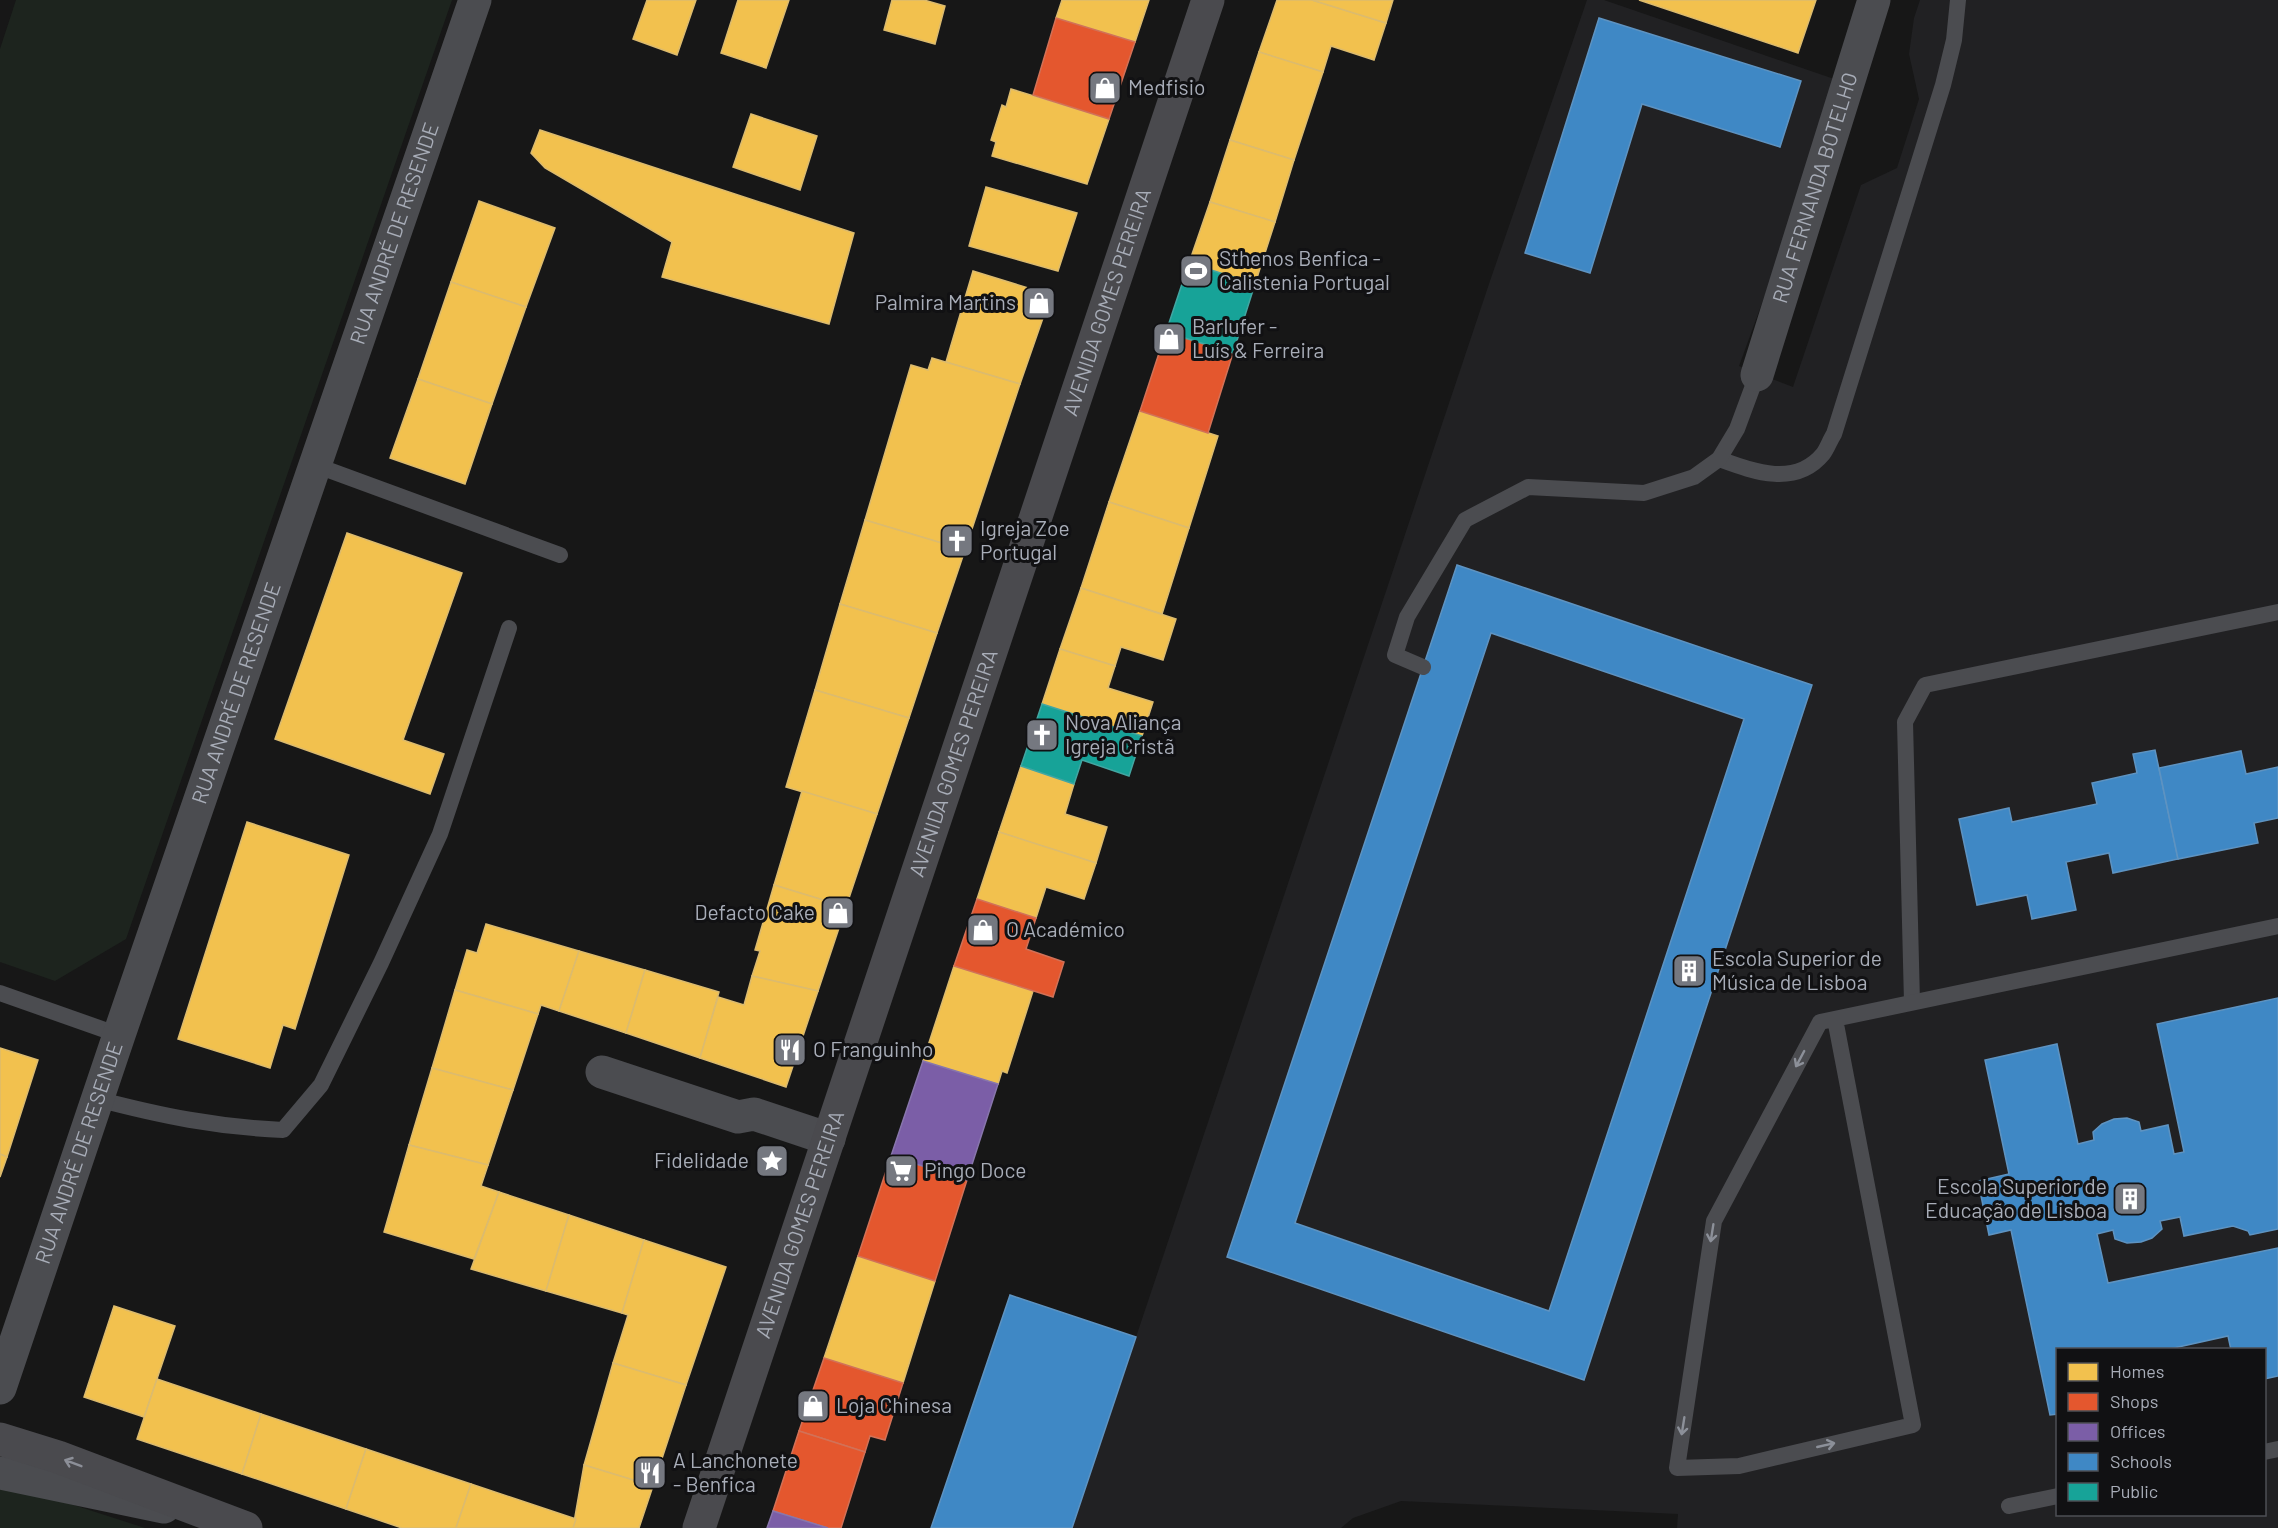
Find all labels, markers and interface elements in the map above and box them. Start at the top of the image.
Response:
street label: RUA FERNANDA BOTELHO [1766,69,1862,306]
shop icon: Medfisio [1087,70,1123,106]
place label: Medfisio [1128,74,1205,99]
street label: RUA ANDRÉ DE RESENDE [344,119,443,347]
street label: AVENIDA GOMES PEREIRA [1056,184,1156,419]
place label: Sthenos Benfica - Calistenia Portugal [1219,245,1390,294]
sports icon: Sthenos Benfica - Calistenia Portugal [1178,253,1214,289]
shop icon: Palmira Martins [1021,285,1057,321]
place label: Palmira Martins [875,289,1016,314]
place label: Barlufer - Luís & Ferreira [1192,313,1324,362]
shop icon: Barlufer - Luís & Ferreira [1151,321,1187,357]
place label: Igreja Zoe Portugal [980,515,1070,564]
church icon: Igreja Zoe Portugal [939,523,975,559]
street label: RUA ANDRÉ DE RESENDE [185,579,285,807]
street label: AVENIDA GOMES PEREIRA [903,646,1002,880]
place label: Nova Aliança Igreja Cristã [1065,709,1181,758]
church icon: Nova Aliança Igreja Cristã [1024,717,1060,753]
shop icon: Defacto Cake [820,895,856,931]
place label: Defacto Cake [695,899,815,924]
shop icon: O Académico [965,912,1001,948]
place label: O Académico [1006,916,1125,941]
place label: Escola Superior de Música de Lisboa [1712,945,1882,994]
building icon: Escola Superior de Música de Lisboa [1671,953,1707,989]
restaurant icon: O Franguinho [772,1032,808,1068]
place label: O Franguinho [813,1036,933,1061]
street label: RUA ANDRÉ DE RESENDE [29,1038,127,1267]
one-way arrow [1794,1050,1805,1068]
street label: AVENIDA GOMES PEREIRA [749,1107,848,1341]
place icon: Fidelidade [754,1143,790,1179]
place label: Fidelidade [654,1147,749,1172]
supermarket icon: Pingo Doce [883,1153,919,1189]
place label: Pingo Doce [924,1157,1026,1182]
place label: Escola Superior de Educação de Lisboa [1925,1173,2107,1222]
building icon: Escola Superior de Educação de Lisboa [2112,1181,2148,1217]
one-way arrow [1707,1223,1718,1242]
legend [2056,1348,2266,1516]
text: Homes [2110,1360,2164,1382]
shop icon: Loja Chinesa [795,1388,831,1424]
text: Shops [2110,1390,2159,1412]
place label: Loja Chinesa [836,1392,952,1417]
one-way arrow [1677,1415,1688,1435]
text: Offices [2110,1420,2166,1442]
one-way arrow [1817,1439,1836,1451]
place label: A Lanchonete - Benfica [673,1447,798,1496]
text: Schools [2110,1450,2172,1472]
restaurant icon: A Lanchonete - Benfica [632,1455,668,1491]
one-way arrow [64,1457,83,1468]
text: Public [2110,1480,2158,1502]

